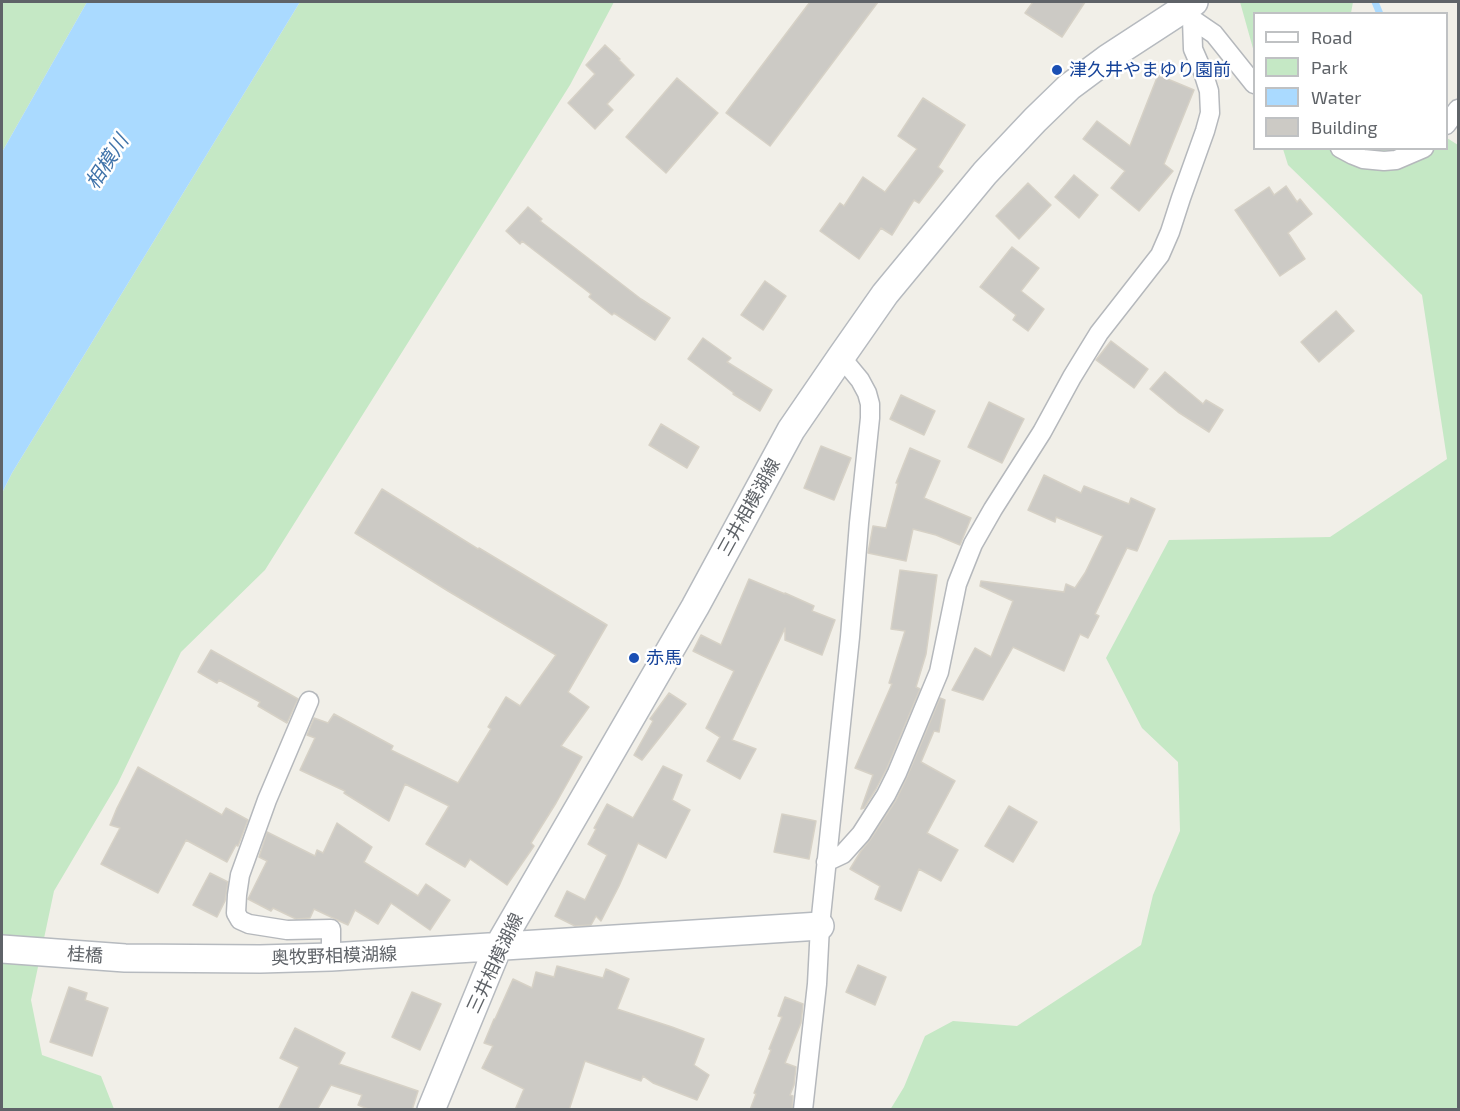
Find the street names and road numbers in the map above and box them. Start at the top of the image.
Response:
street label: 三井相模湖線 [713,455,785,559]
street label: 三井相模湖線 [462,909,528,1017]
street label: 桂橋 [66,943,104,967]
street label: 奥牧野相模湖線 [271,943,397,969]

